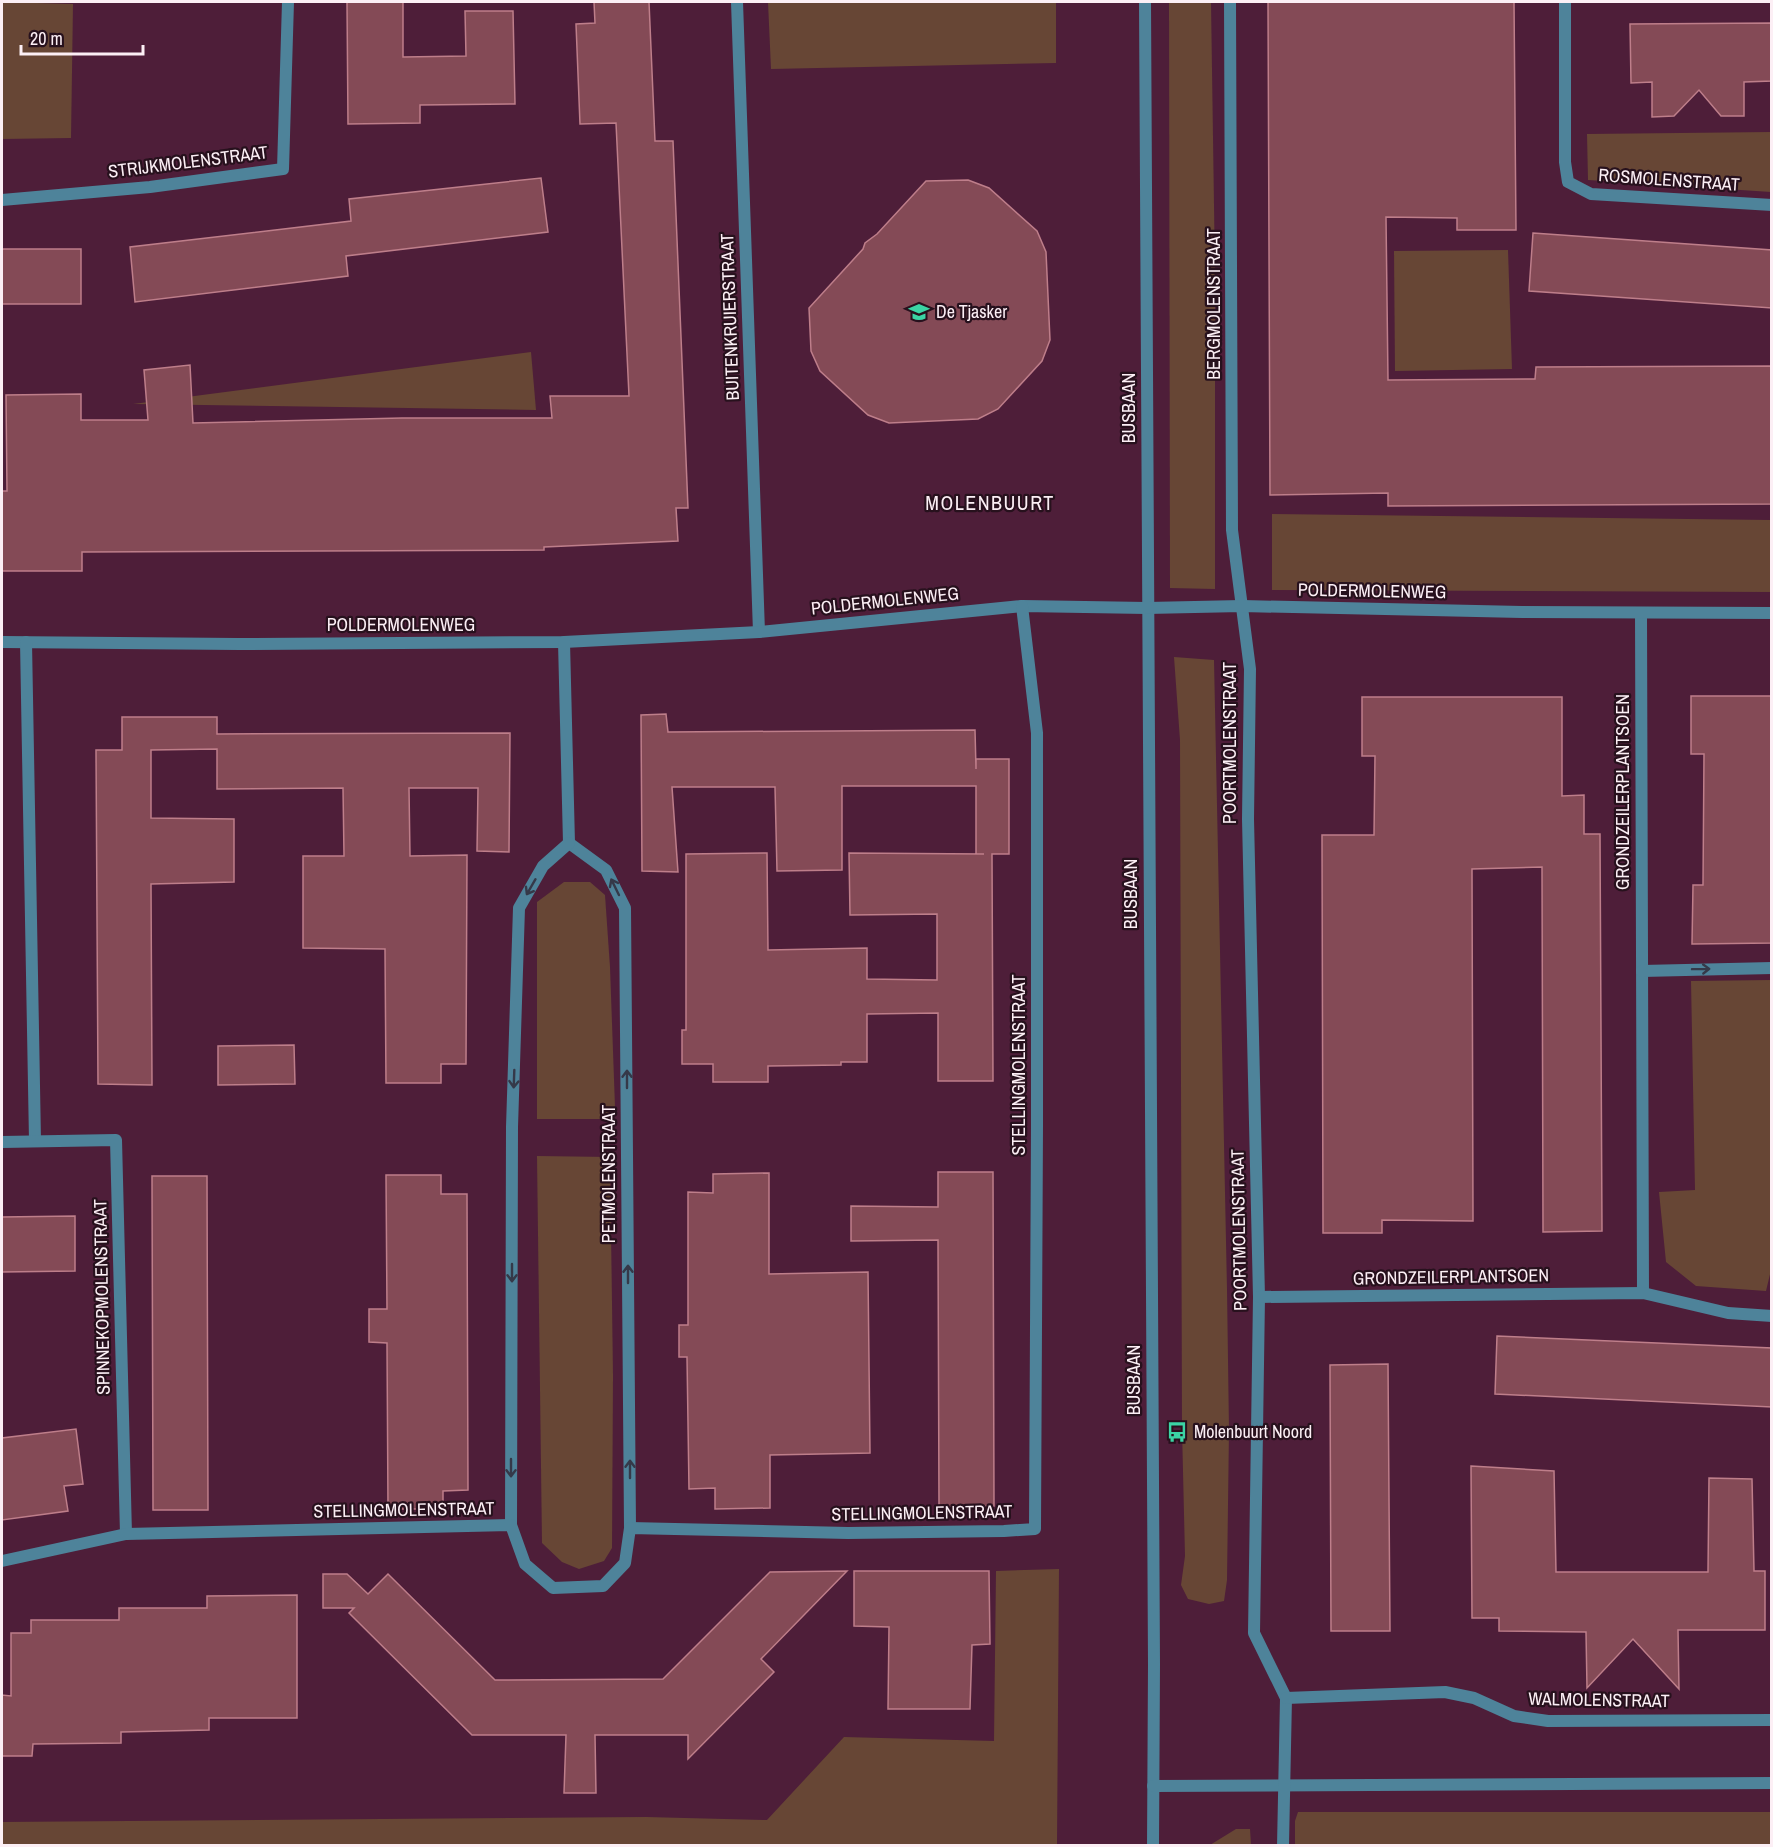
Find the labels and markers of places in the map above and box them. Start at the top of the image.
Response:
place label: De Tjasker [936,299,1007,324]
school or university icon: De Tjasker [907,300,931,324]
place label: Molenbuurt Noord [1194,1419,1312,1444]
bus stop icon: Molenbuurt Noord [1165,1420,1189,1444]

